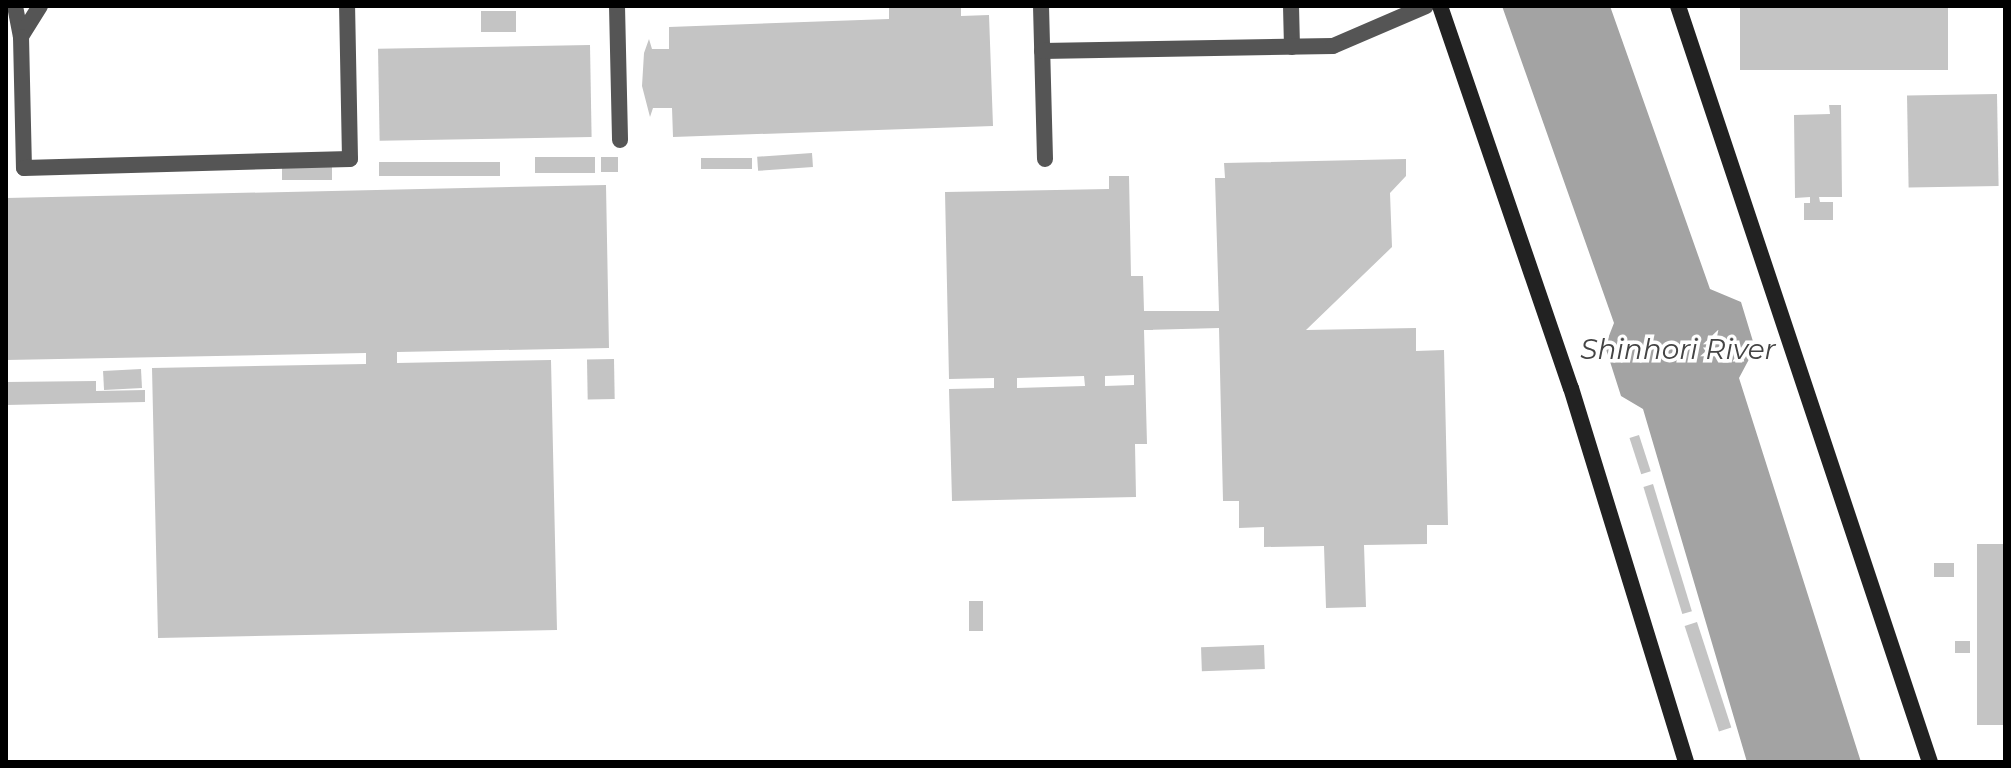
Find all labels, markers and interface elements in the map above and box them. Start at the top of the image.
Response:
water label: Shinhori River [1580,332,1776,366]

